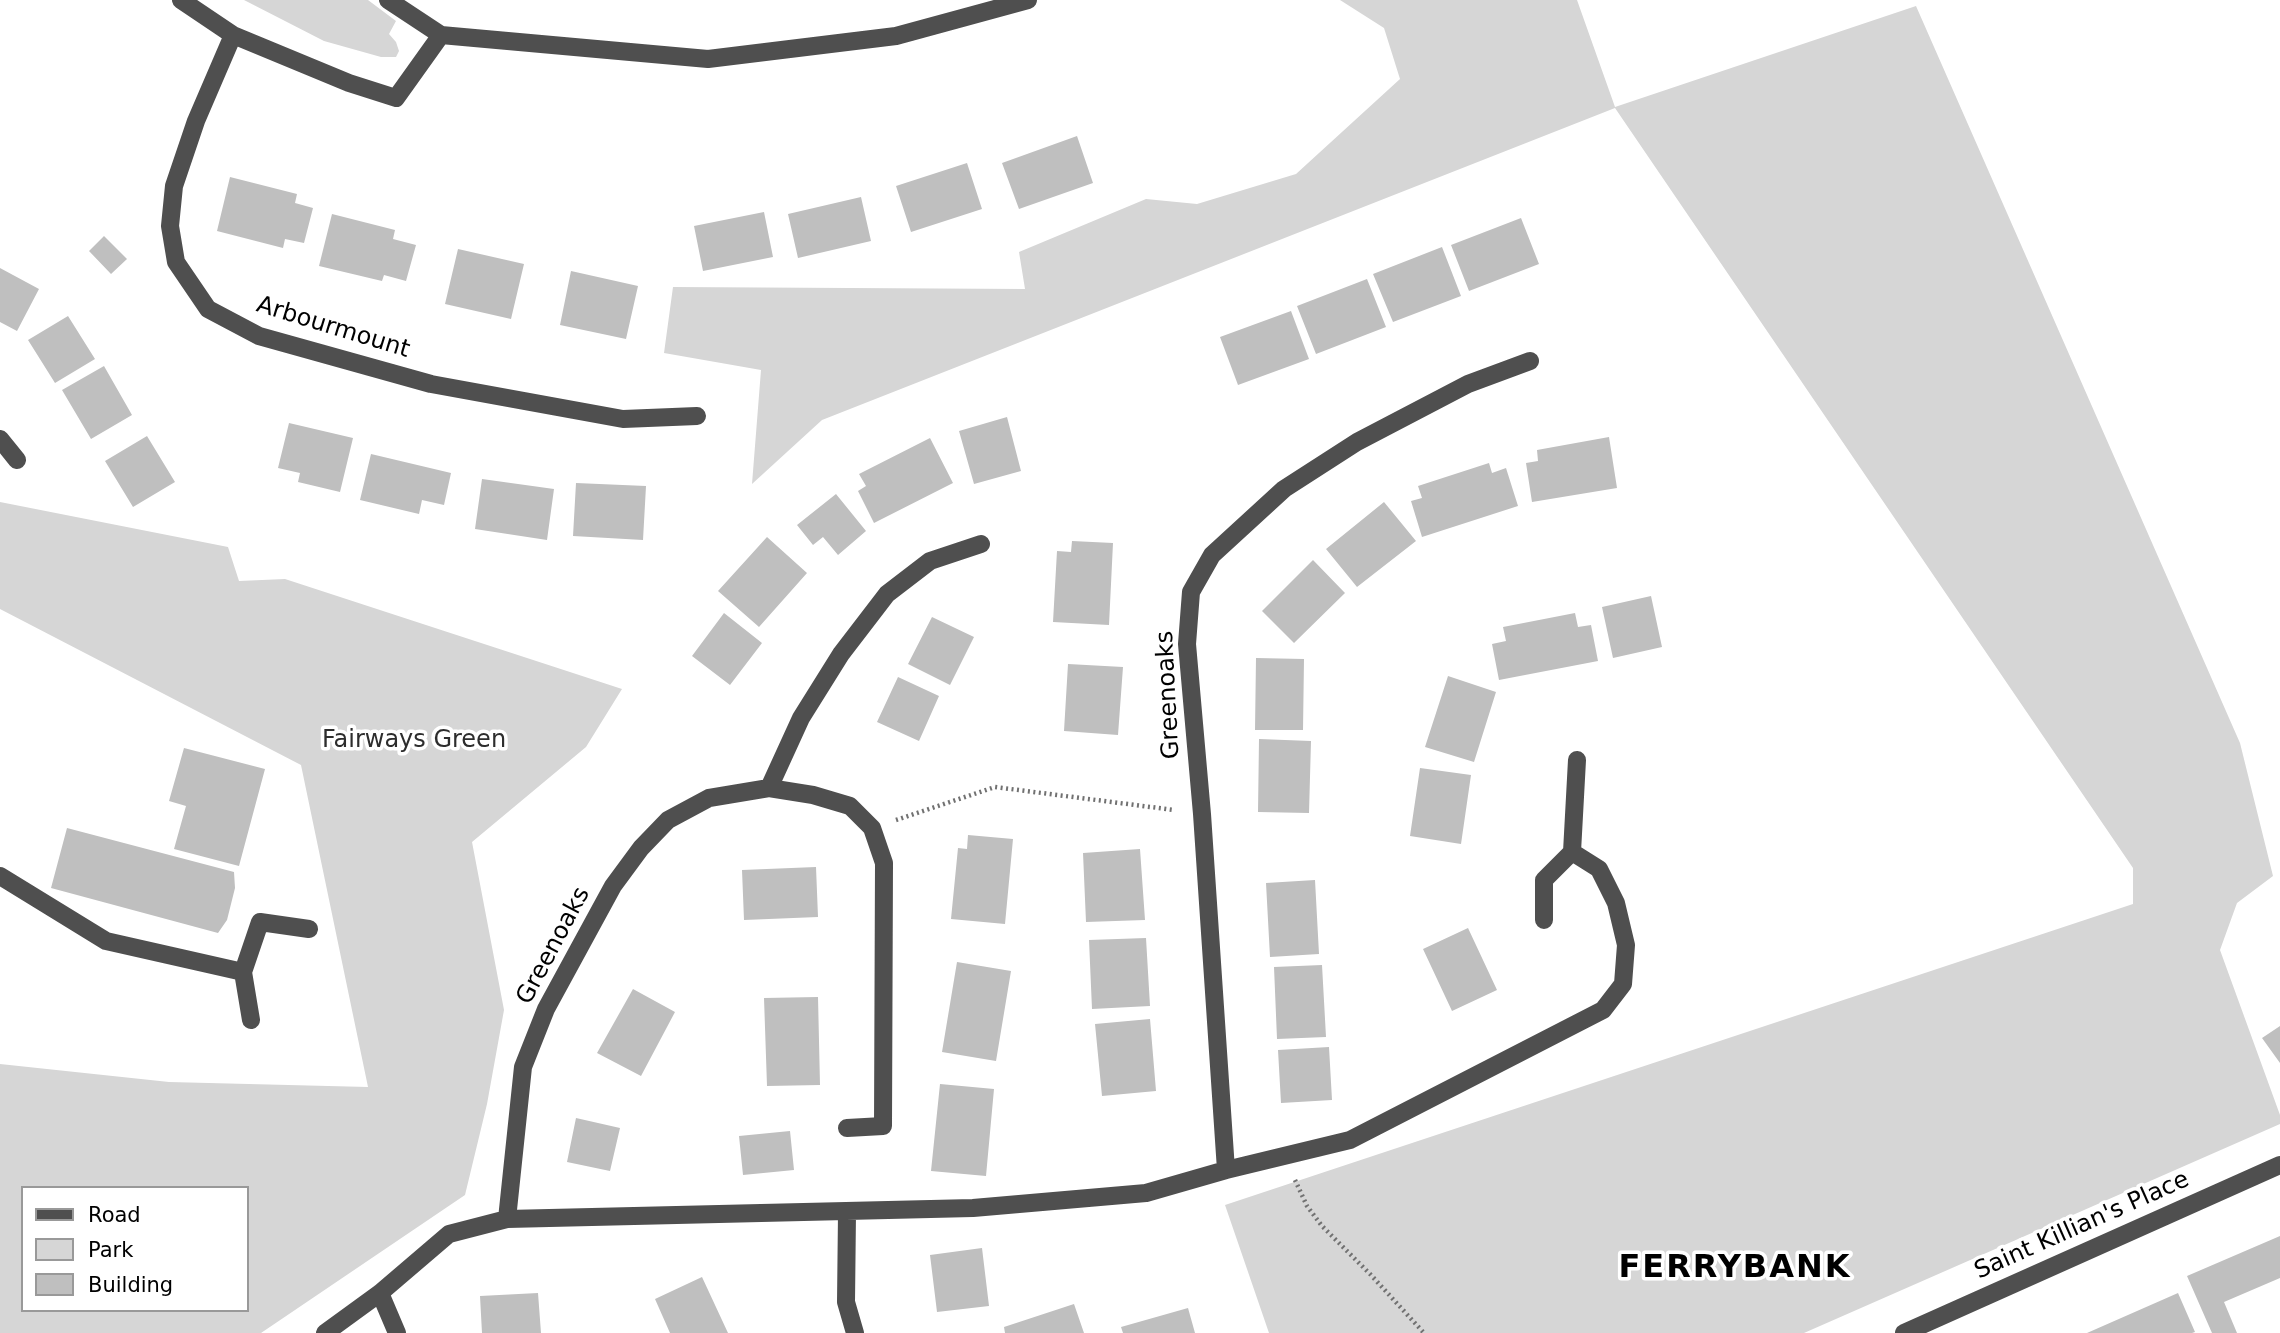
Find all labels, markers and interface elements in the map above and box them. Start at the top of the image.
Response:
street label: Arbourmount [253,291,413,365]
street label: Greenoaks [1151,630,1187,760]
park label: Fairways Green [322,727,506,755]
street label: Greenoaks [511,883,597,1009]
street label: Saint Killian's Place [1970,1166,2194,1286]
legend [21,1186,248,1312]
text: Road [88,1203,141,1227]
text: Park [88,1238,133,1262]
district label: FERRYBANK [1620,1250,1850,1288]
text: Building [88,1273,173,1297]

